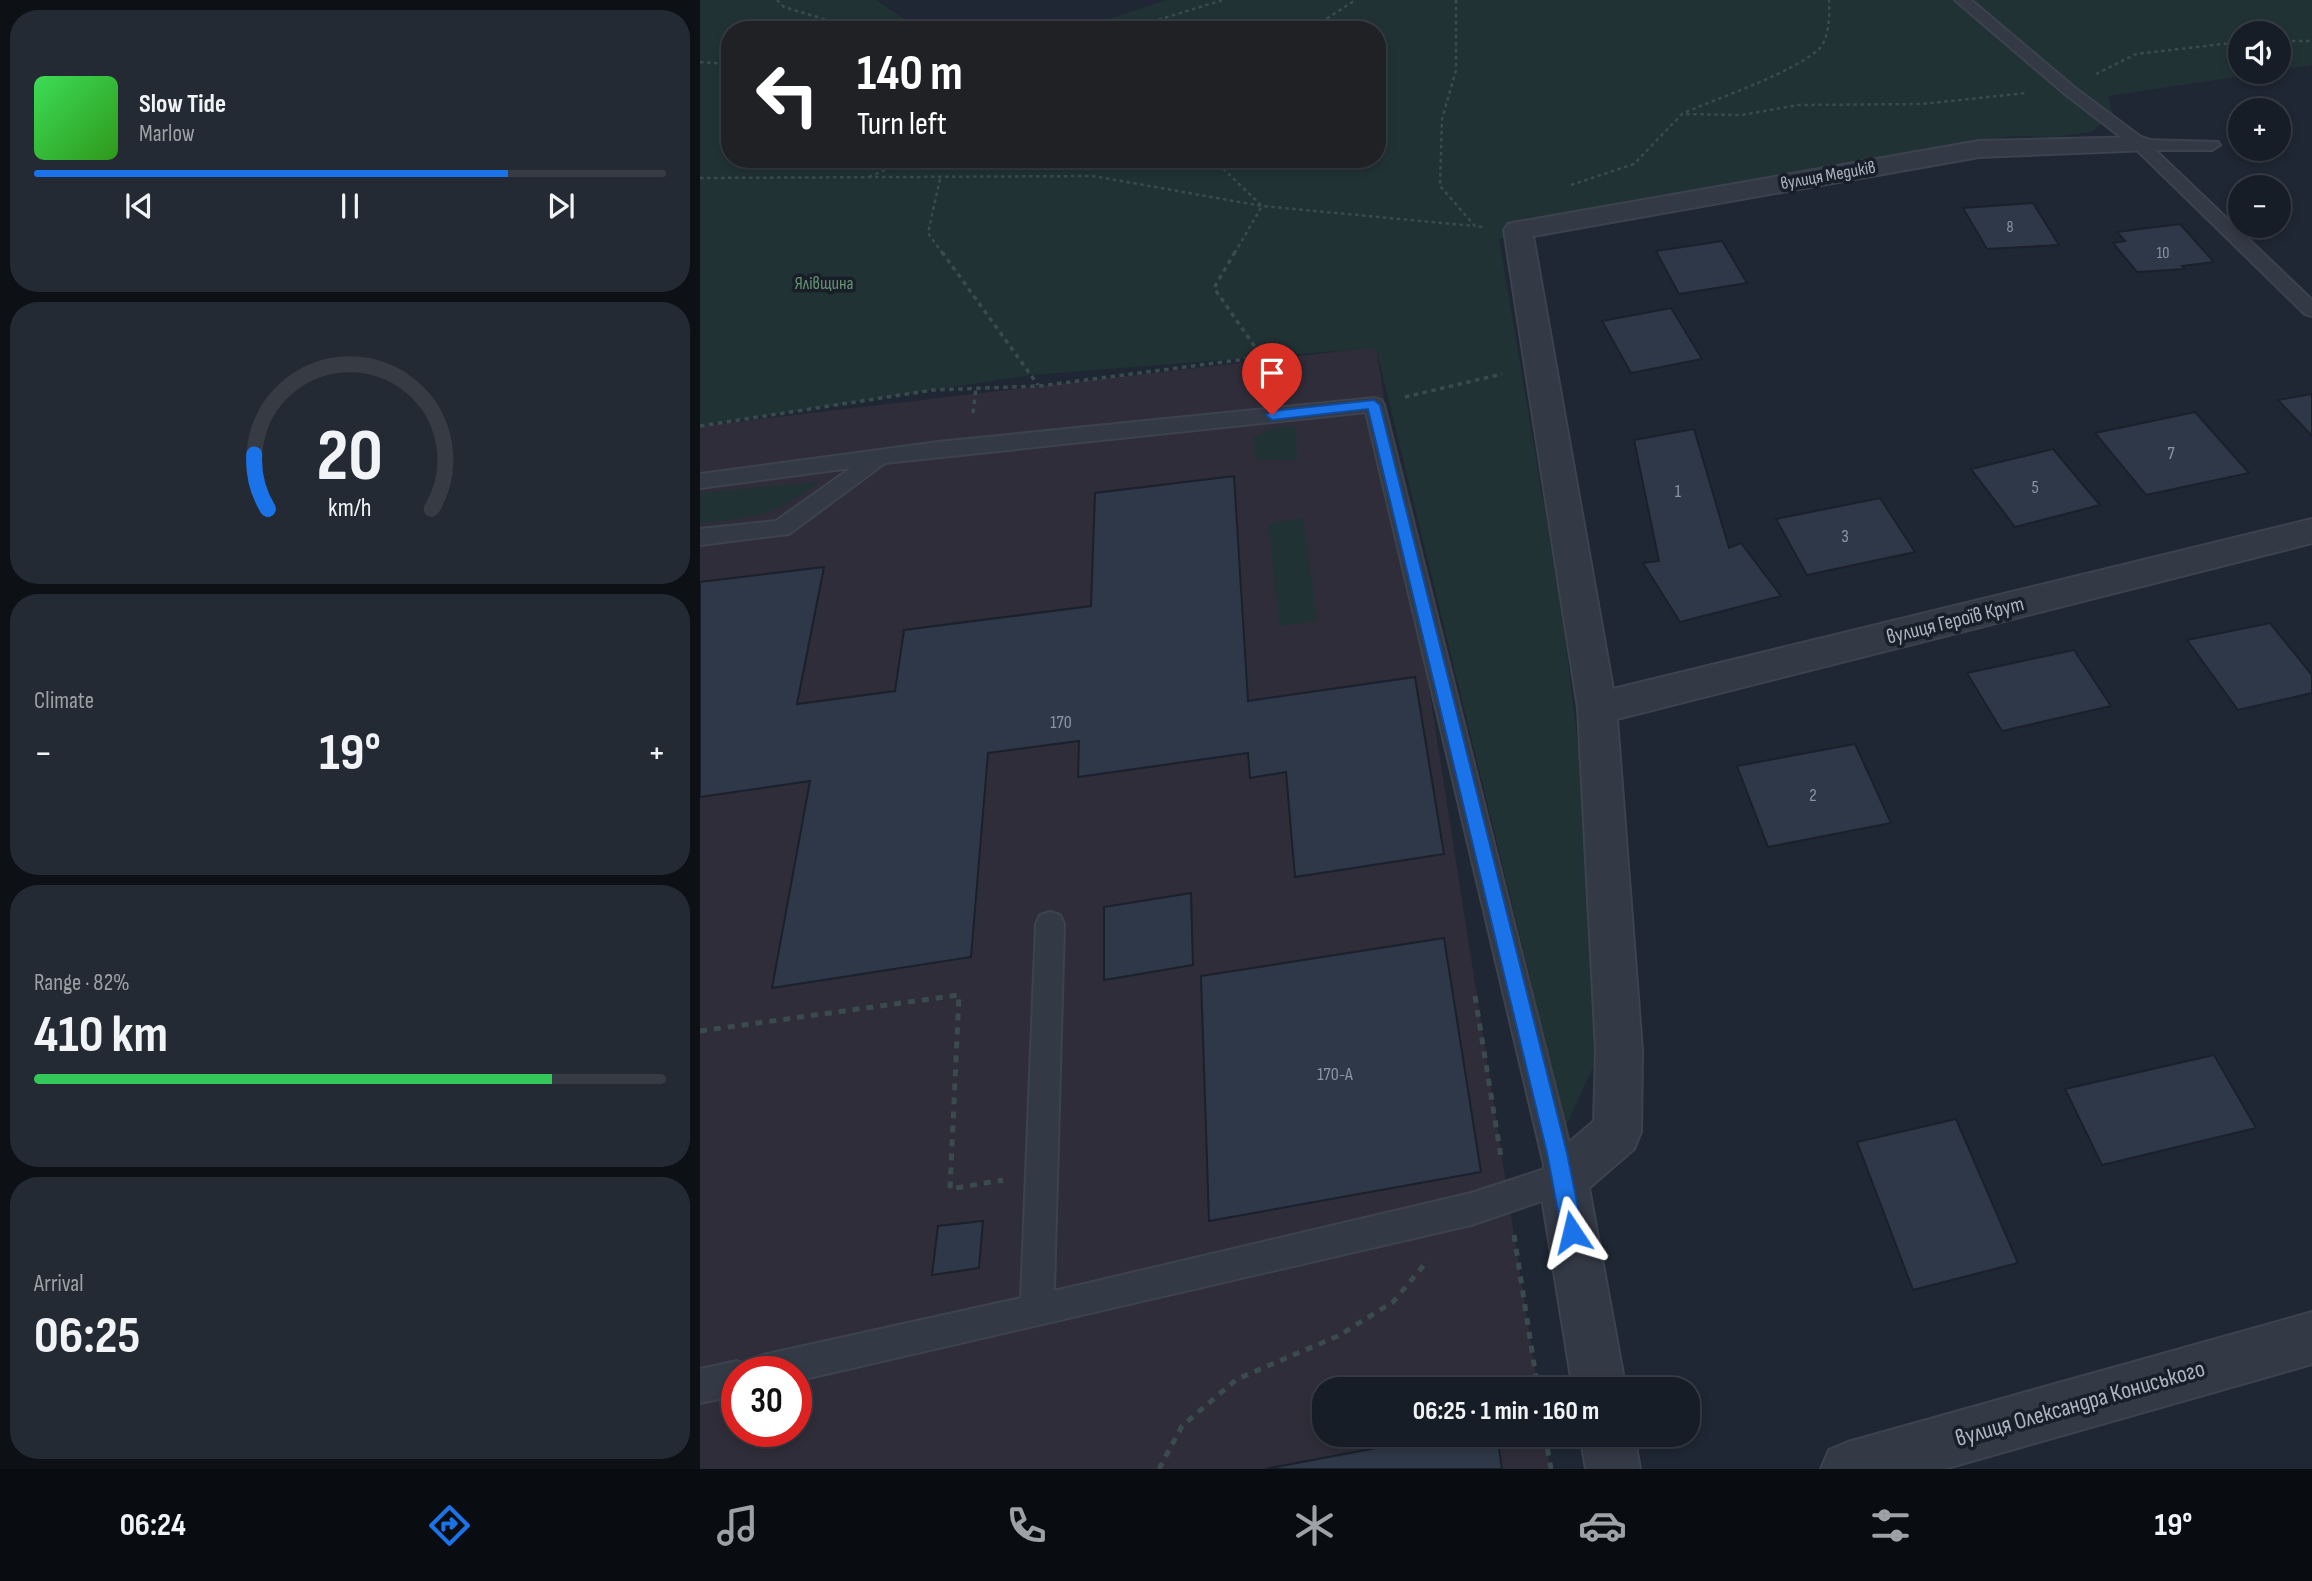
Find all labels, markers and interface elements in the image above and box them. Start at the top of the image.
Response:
map controls [2228,21,2291,238]
button: sound [2228,21,2291,84]
text: 140 m [857,45,963,104]
icon: left [742,49,833,140]
text: Slow Tide [139,89,226,120]
button: + [2228,98,2291,161]
text: Turn left [857,105,947,144]
text: Marlow [139,120,195,148]
street label: вулиця Медиків [1779,157,1877,194]
button: − [2228,175,2291,238]
icon: previous [120,187,158,225]
icon: pause [331,187,369,225]
icon: next [542,187,580,225]
house number: 8 [2006,218,2014,237]
house number: 10 [2157,244,2169,263]
park label: Ялівщина [795,273,854,294]
pin [1242,343,1302,415]
icon: arrive [1253,354,1291,392]
text: 20 [317,413,383,501]
house number: 7 [2167,443,2175,464]
house number: 5 [2031,477,2039,498]
house number: 1 [1675,481,1682,502]
text: km/h [328,492,372,523]
house number: 3 [1841,526,1849,547]
street label: вулиця Героїв Крут [1884,591,2026,650]
text: Climate [34,687,94,715]
house number: 170 [1050,712,1072,733]
text: 19° [319,722,381,785]
text: − [34,731,53,776]
text: + [647,731,666,776]
house number: 2 [1809,785,1817,806]
text: Range · 82% [34,969,130,997]
text: 410 km [34,1004,168,1067]
house number: 170-А [1317,1064,1353,1085]
position arrow [1535,1195,1609,1269]
text: Arrival [34,1270,83,1298]
text: 06:25 [34,1305,140,1368]
street label: вулиця Олександра Кониського [1952,1354,2208,1453]
speed limit sign: 30 [721,1356,812,1447]
text: 06:25 · 1 min · 160 m [1413,1396,1599,1427]
icon: directions [425,1501,474,1550]
icon: music [713,1501,762,1550]
icon: phone [1002,1501,1051,1550]
icon: climate [1290,1501,1339,1550]
icon: car [1578,1501,1627,1550]
icon: filters [1866,1501,1915,1550]
text: 06:24 [120,1506,186,1545]
text: 19° [2155,1506,2192,1545]

